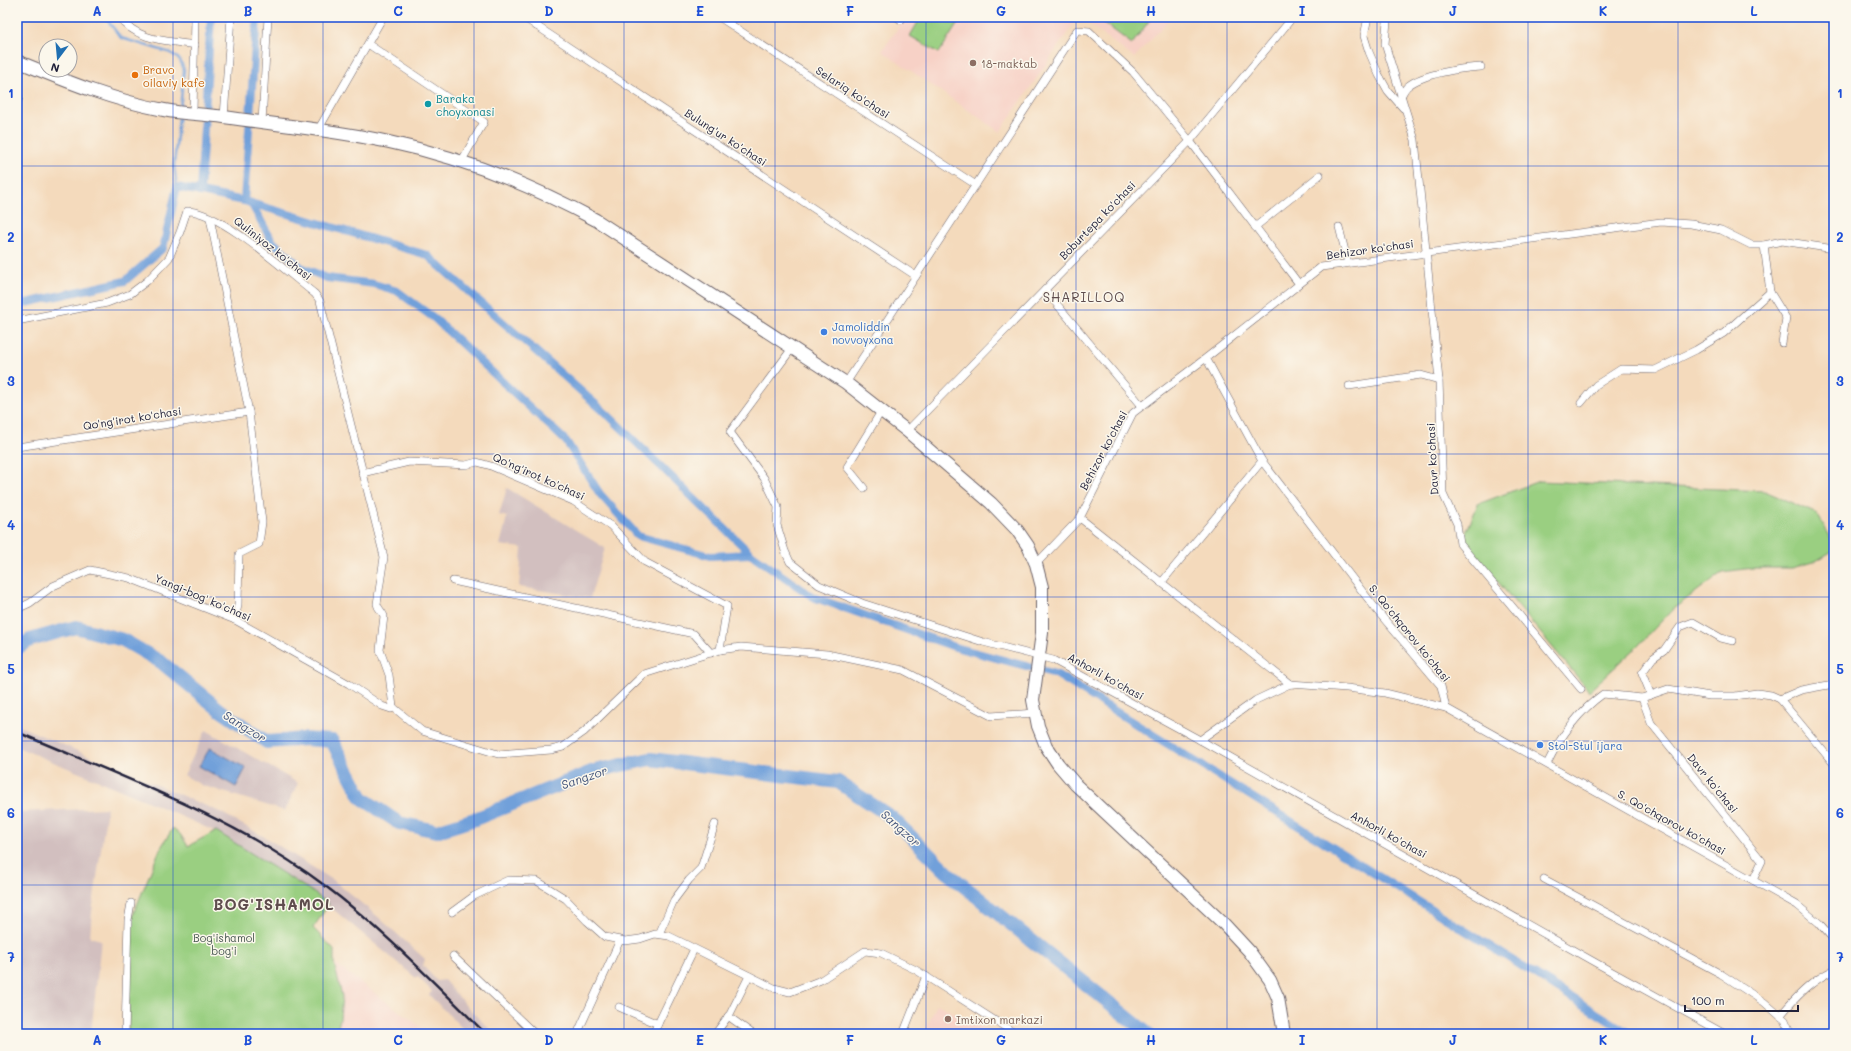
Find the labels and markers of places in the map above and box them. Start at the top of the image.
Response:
place label: 18-maktab [981,56,1037,71]
marker: 18-maktab [968,58,978,68]
place label: Bravo oilaviy kafe [143,62,205,90]
marker: Bravo oilaviy kafe [130,70,140,80]
place label: Baraka choyxonasi [436,91,495,119]
marker: Baraka choyxonasi [423,99,433,109]
place label: Jamoliddin novvoyxona [832,319,894,347]
marker: Jamoliddin novvoyxona [819,327,829,337]
place label: Stol-Stul ijara [1548,738,1623,753]
marker: Stol-Stul ijara [1535,740,1545,750]
place label: Imtixon markazi [956,1012,1043,1027]
marker: Imtixon markazi [943,1014,953,1024]

